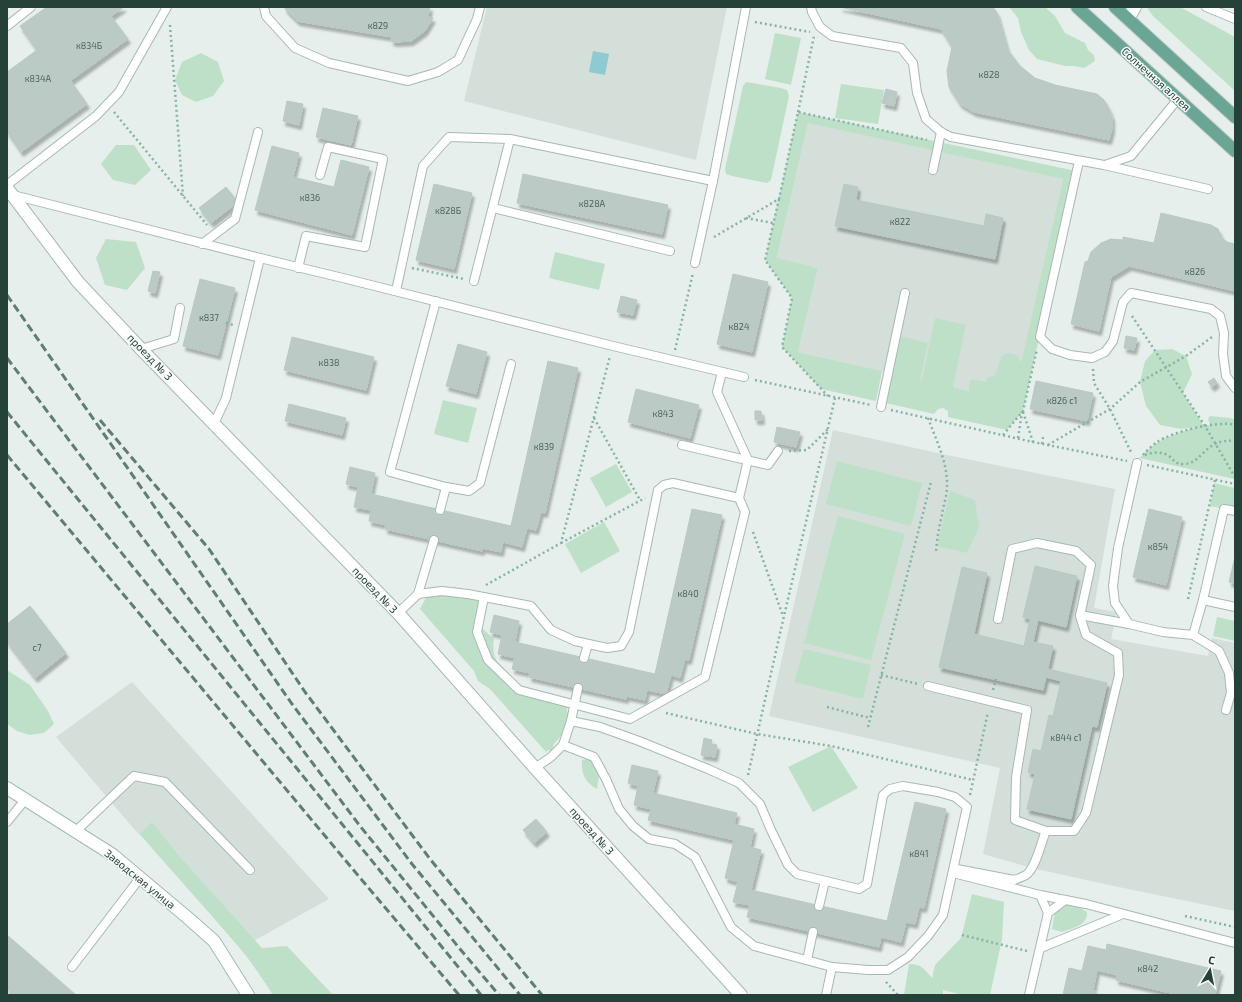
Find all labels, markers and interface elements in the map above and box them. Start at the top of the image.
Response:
house number: к829 [368,20,388,31]
house number: к834Б [76,40,102,51]
street label: Солнечная аллея [1119,44,1193,113]
house number: к828 [979,69,999,80]
house number: к834А [25,73,52,84]
house number: к836 [300,192,320,203]
house number: к828А [579,198,606,209]
house number: к828Б [435,205,461,216]
house number: к822 [890,216,910,227]
house number: к826 [1185,266,1205,277]
house number: к837 [199,312,219,323]
house number: к824 [729,321,750,332]
street label: проезд № 3 [125,331,176,383]
house number: к838 [319,357,339,368]
house number: к826 с1 [1047,395,1077,406]
house number: к843 [653,408,673,419]
house number: к839 [534,441,554,452]
house number: к854 [1148,541,1169,552]
street label: проезд № 3 [350,564,401,616]
house number: к840 [677,588,699,599]
house number: с7 [32,642,42,653]
house number: к844 с1 [1050,732,1082,743]
street label: проезд № 3 [568,804,617,857]
street label: Заводская улица [102,846,178,912]
house number: к841 [909,848,929,859]
north arrow [1190,950,1230,990]
text: С [1208,953,1217,967]
house number: к842 [1138,963,1158,974]

